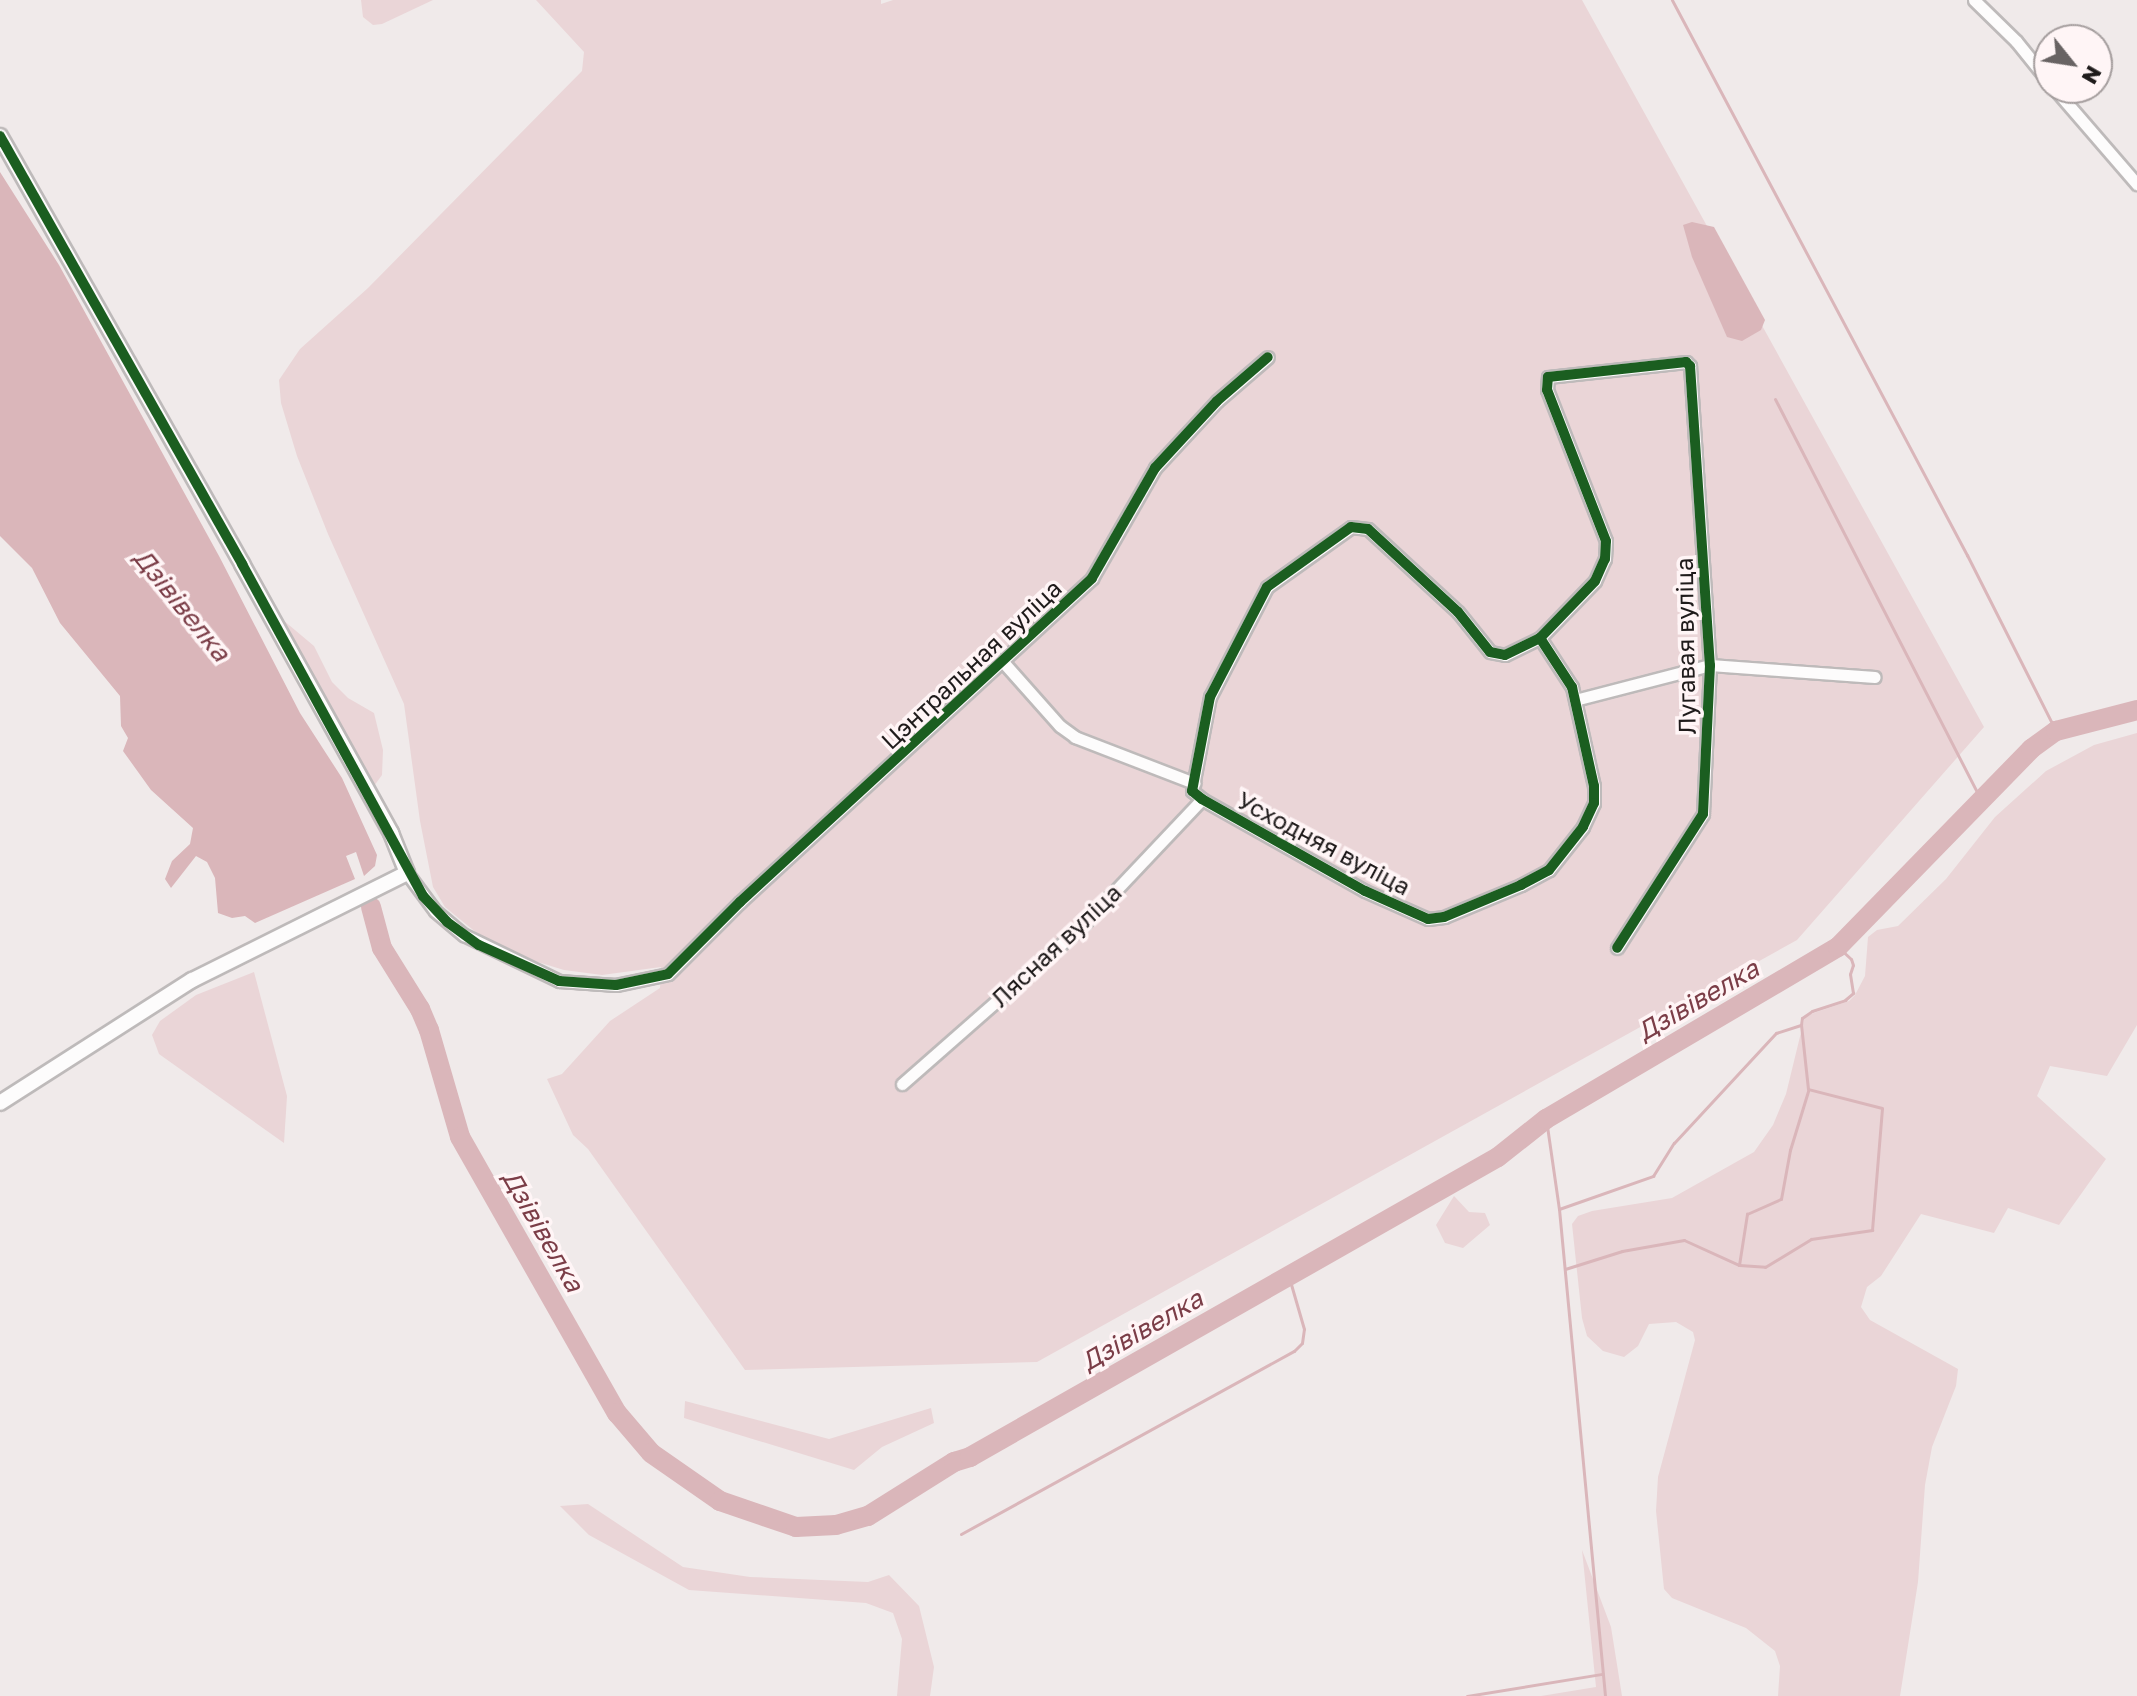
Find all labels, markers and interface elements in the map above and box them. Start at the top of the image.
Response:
north arrow [2033,24,2113,104]
text: N [2077,61,2108,89]
water label: Дзівівелка [127,543,237,667]
street label: Лугавая вуліца [1669,557,1701,735]
street label: Цэнтральная вуліца [875,573,1067,755]
street label: Усходняя вуліца [1232,785,1416,901]
street label: Лясная вуліца [985,878,1127,1012]
water label: Дзівівелка [1632,953,1764,1047]
water label: Дзівівелка [496,1165,590,1297]
water label: Дзівівелка [1076,1283,1208,1377]

